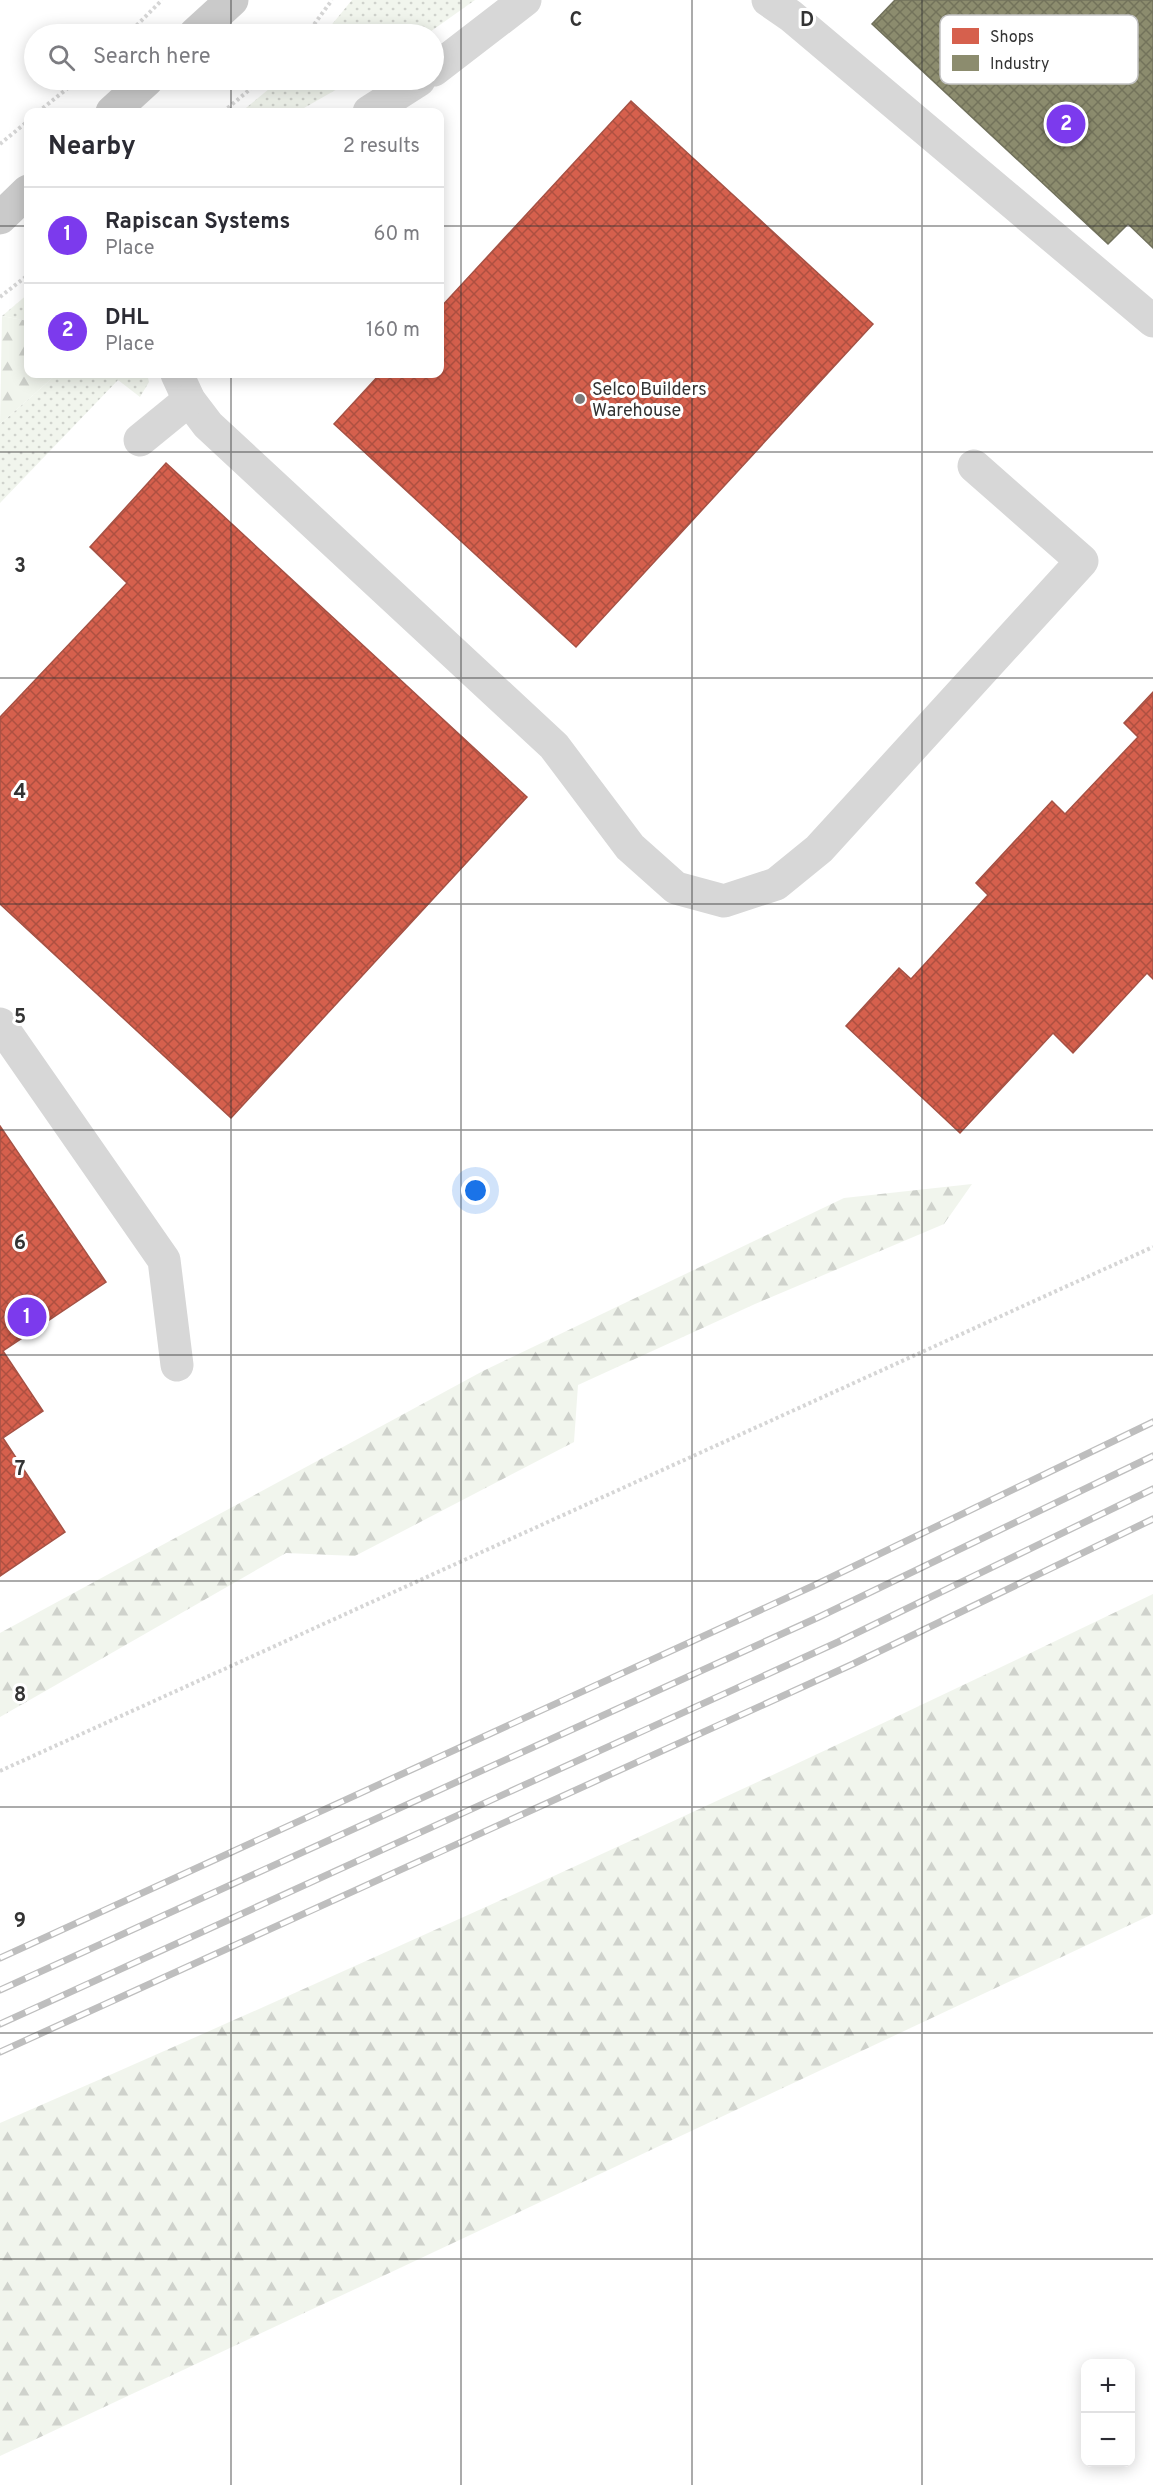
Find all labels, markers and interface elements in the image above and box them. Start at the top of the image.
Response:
text: C [570,8,582,34]
text: D [800,8,814,34]
legend [940,15,1138,84]
search box [24,24,444,90]
text: Shops [990,28,1034,48]
icon: search [45,41,78,74]
text: Search here [93,44,211,71]
text: Industry [990,55,1049,75]
pin: 2 [1046,102,1086,146]
text: Nearby [48,131,136,164]
text: 2 results [343,134,420,160]
text: Rapiscan Systems [105,209,290,236]
text: 1 [64,222,72,248]
text: 60 m [374,222,420,248]
text: Place [105,236,155,262]
text: DHL [105,305,149,332]
text: 2 [61,318,74,344]
text: 160 m [366,318,420,344]
text: Place [105,332,155,358]
place label: Selco Builders Warehouse [592,379,707,423]
marker: Selco Builders Warehouse [573,392,587,406]
text: 3 [14,554,26,580]
text: 4 [14,780,26,806]
text: 5 [14,1005,26,1031]
your location [461,1176,490,1205]
text: 6 [14,1231,26,1257]
pin: 1 [8,1294,46,1340]
text: 7 [15,1457,25,1483]
text: 8 [14,1683,26,1709]
text: 9 [14,1909,26,1935]
map controls [1081,2359,1135,2467]
button: + [1081,2359,1135,2413]
button: − [1081,2413,1135,2467]

